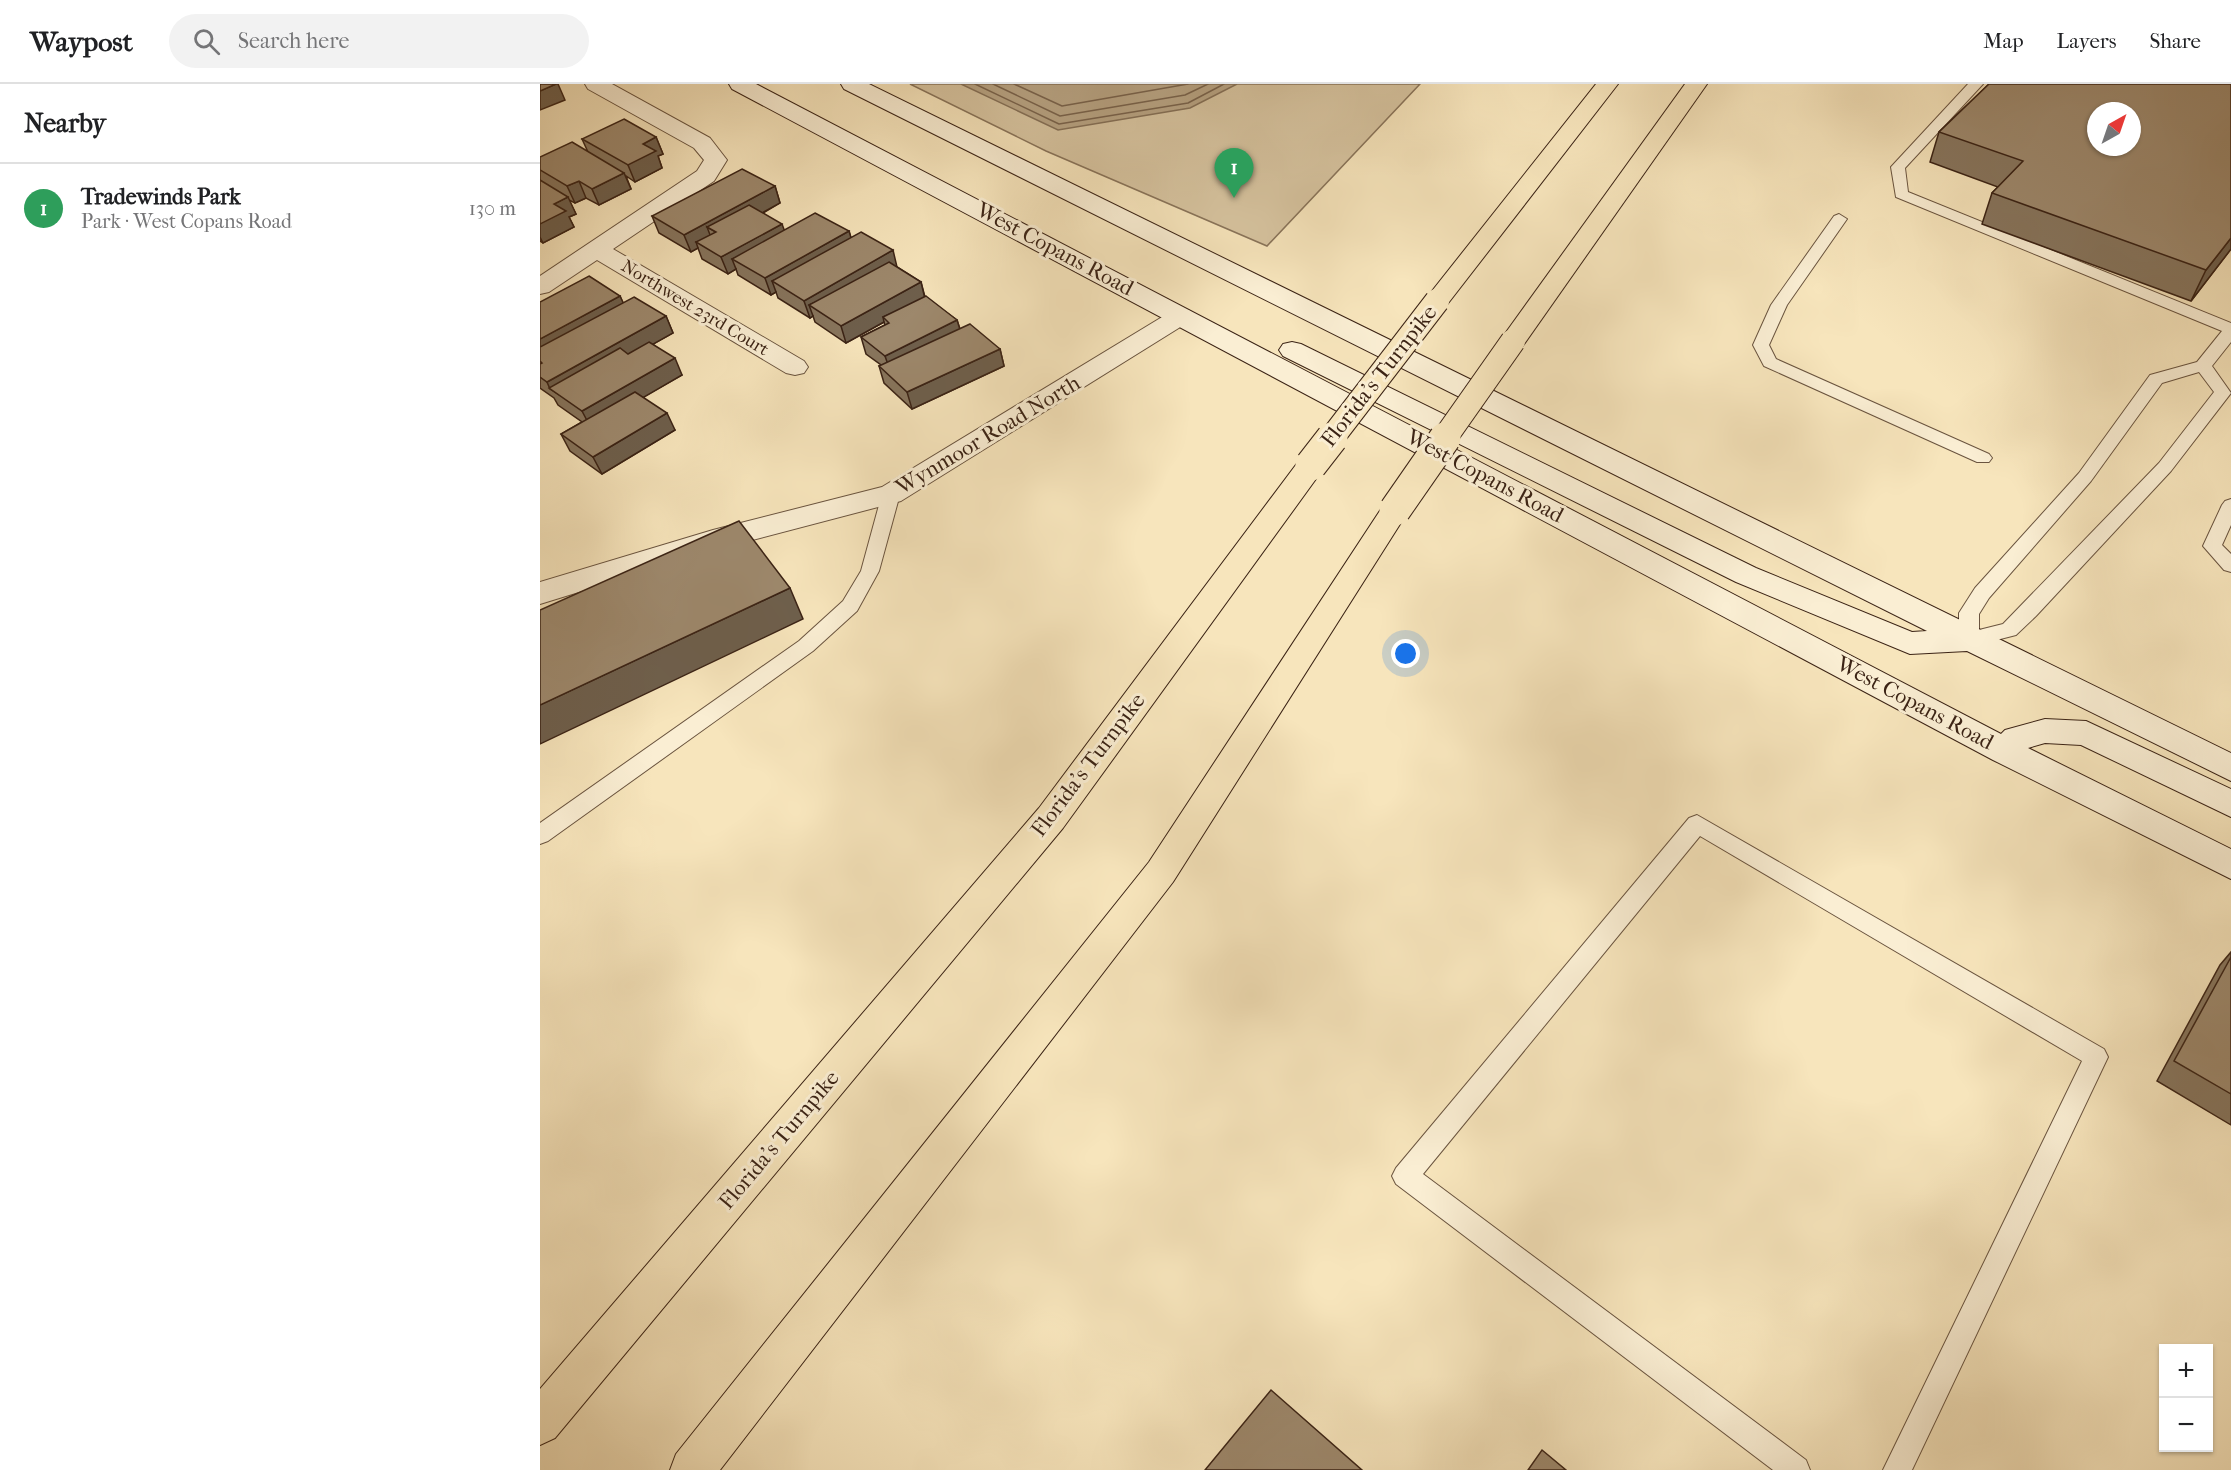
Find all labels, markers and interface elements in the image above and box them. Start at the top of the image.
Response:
search box [169,14,589,68]
text: Waypost [30,25,133,58]
icon: search [190,25,223,58]
text: Search here [238,28,349,54]
text: Map [1983,29,2024,53]
text: Layers [2057,29,2116,53]
text: Share [2149,29,2201,53]
north arrow [2087,102,2141,156]
text: Nearby [24,108,106,139]
pin: 1 [1214,148,1254,198]
text: Tradewinds Park [81,184,241,210]
street label: West Copans Road [971,196,1139,302]
text: 1 [40,197,47,220]
text: 130 m [469,197,516,220]
text: Park · West Copans Road [81,210,292,233]
street label: Northwest 23rd Court [617,256,773,361]
street label: Florida's Turnpike [1315,300,1443,452]
street label: Wynmoor Road North [890,369,1085,501]
street label: West Copans Road [1401,423,1569,529]
your location [1391,639,1420,668]
street label: West Copans Road [1831,650,1999,756]
street label: Florida's Turnpike [1026,688,1151,842]
street label: Florida's Turnpike [713,1065,845,1215]
map controls [2159,1344,2213,1452]
button: + [2159,1344,2213,1398]
button: − [2159,1398,2213,1452]

